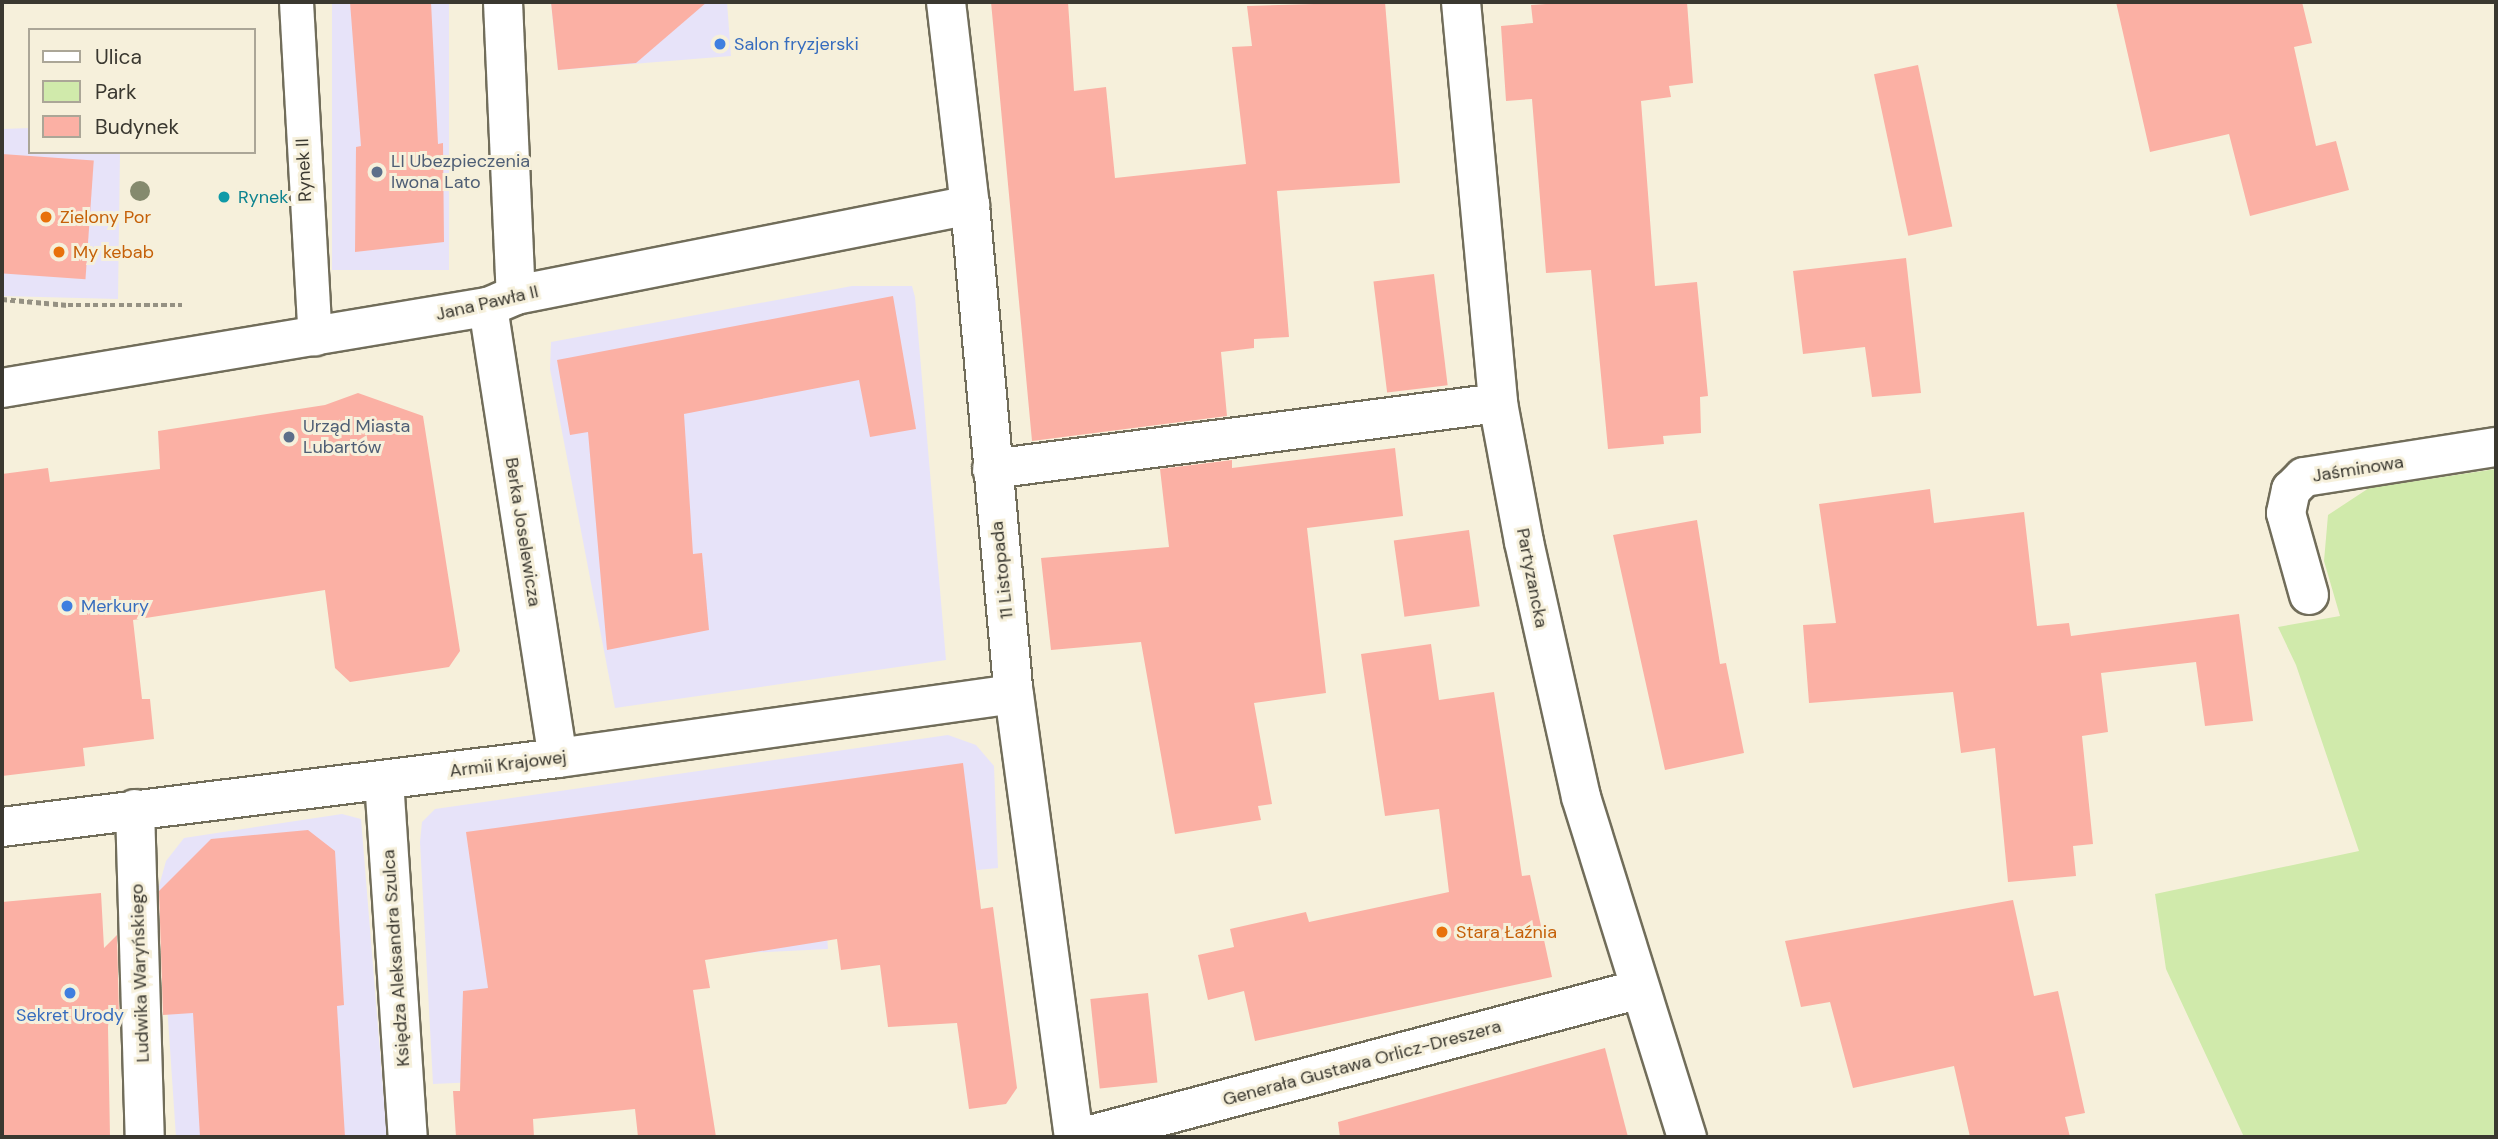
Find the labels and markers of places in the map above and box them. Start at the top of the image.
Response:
place label: Salon fryzjerski [734,33,859,55]
marker: Salon fryzjerski [712,36,728,52]
place label: LI Ubezpieczenia Iwona Lato [391,151,530,194]
marker: LI Ubezpieczenia Iwona Lato [369,164,385,180]
place label: Rynek [238,186,288,208]
marker: Rynek [216,189,232,205]
place label: Zielony Por [60,206,151,228]
marker: Zielony Por [38,209,54,225]
place label: My kebab [73,241,154,263]
marker: My kebab [51,244,67,260]
place label: Urząd Miasta Lubartów [303,416,410,458]
marker: Urząd Miasta Lubartów [281,429,297,445]
place label: Merkury [81,595,149,617]
marker: Merkury [59,598,75,614]
place label: Stara Łaźnia [1456,921,1557,943]
marker: Stara Łaźnia [1434,924,1450,940]
marker: Sekret Urody [62,985,78,1001]
place label: Sekret Urody [16,1004,124,1026]

